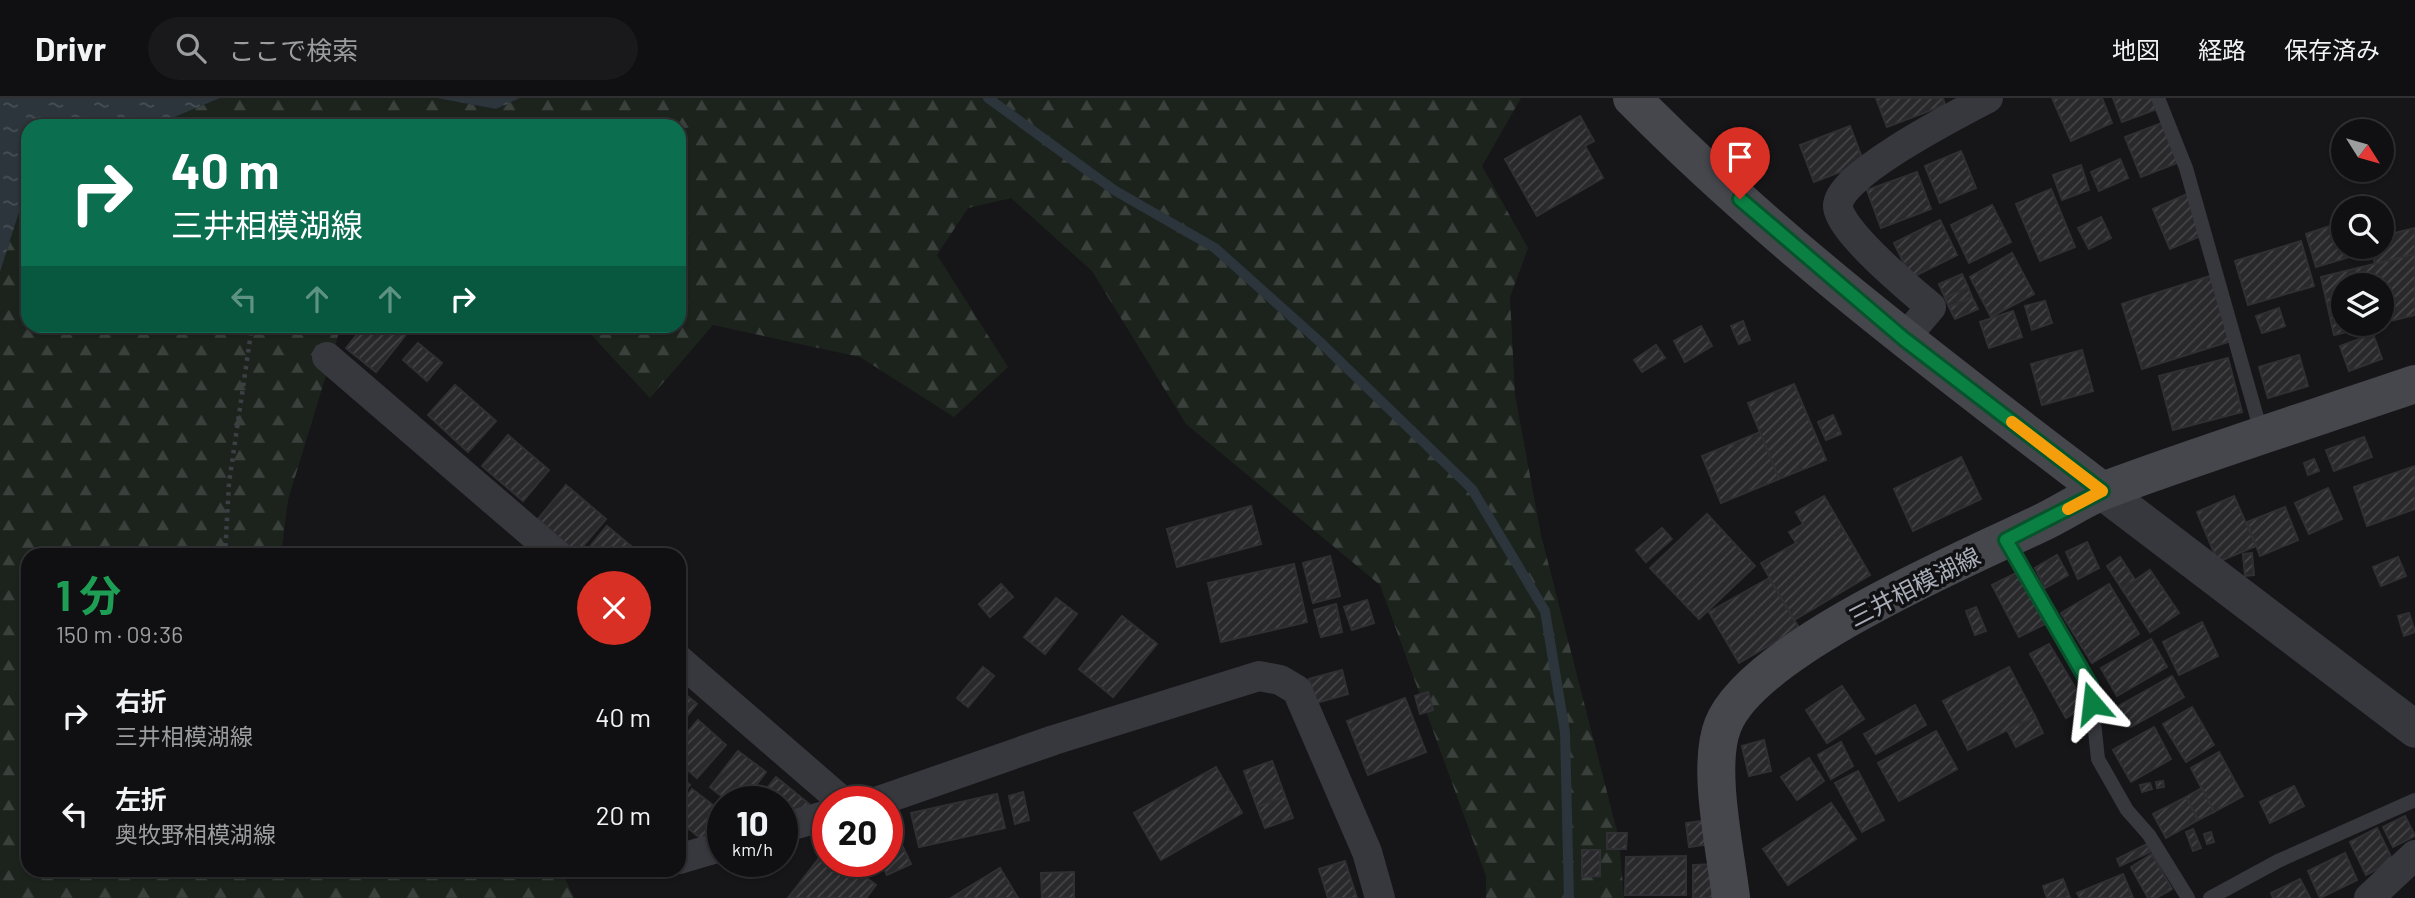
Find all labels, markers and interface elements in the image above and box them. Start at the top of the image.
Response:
search box [148,17,638,80]
text: Drivr [35,28,106,68]
icon: search [172,29,210,67]
text: ここで検索 [228,34,358,65]
text: 地図 [2112,35,2160,64]
text: 経路 [2198,35,2246,64]
text: 保存済み [2284,35,2380,64]
north arrow [2331,119,2394,182]
map controls [2331,119,2394,336]
pin [1710,127,1770,199]
icon: arrive [1721,138,1759,176]
text: 40 m [171,140,279,199]
icon: right [56,147,147,238]
button: search [2331,196,2394,259]
text: 三井相模湖線 [171,205,363,243]
button: layers [2331,273,2394,336]
icon: left [225,280,263,318]
icon: ahead [298,280,336,318]
icon: ahead [371,280,409,318]
icon: right [444,280,482,318]
street label: 三井相模湖線 [1843,540,1985,632]
text: 1 分 [56,569,121,619]
button: close [577,571,651,645]
text: 150 m · 09:36 [56,620,183,648]
position arrow [2055,666,2129,740]
text: 右折 [115,685,167,716]
icon: right [56,697,94,735]
text: 40 m [595,701,651,732]
text: 三井相模湖線 [115,722,253,750]
text: 左折 [115,783,167,814]
speed limit sign: 20 [812,786,903,877]
icon: left [56,795,94,833]
text: 20 m [596,799,651,830]
text: 10 [736,801,769,843]
text: 奥牧野相模湖線 [115,820,276,848]
text: km/h [732,838,773,860]

